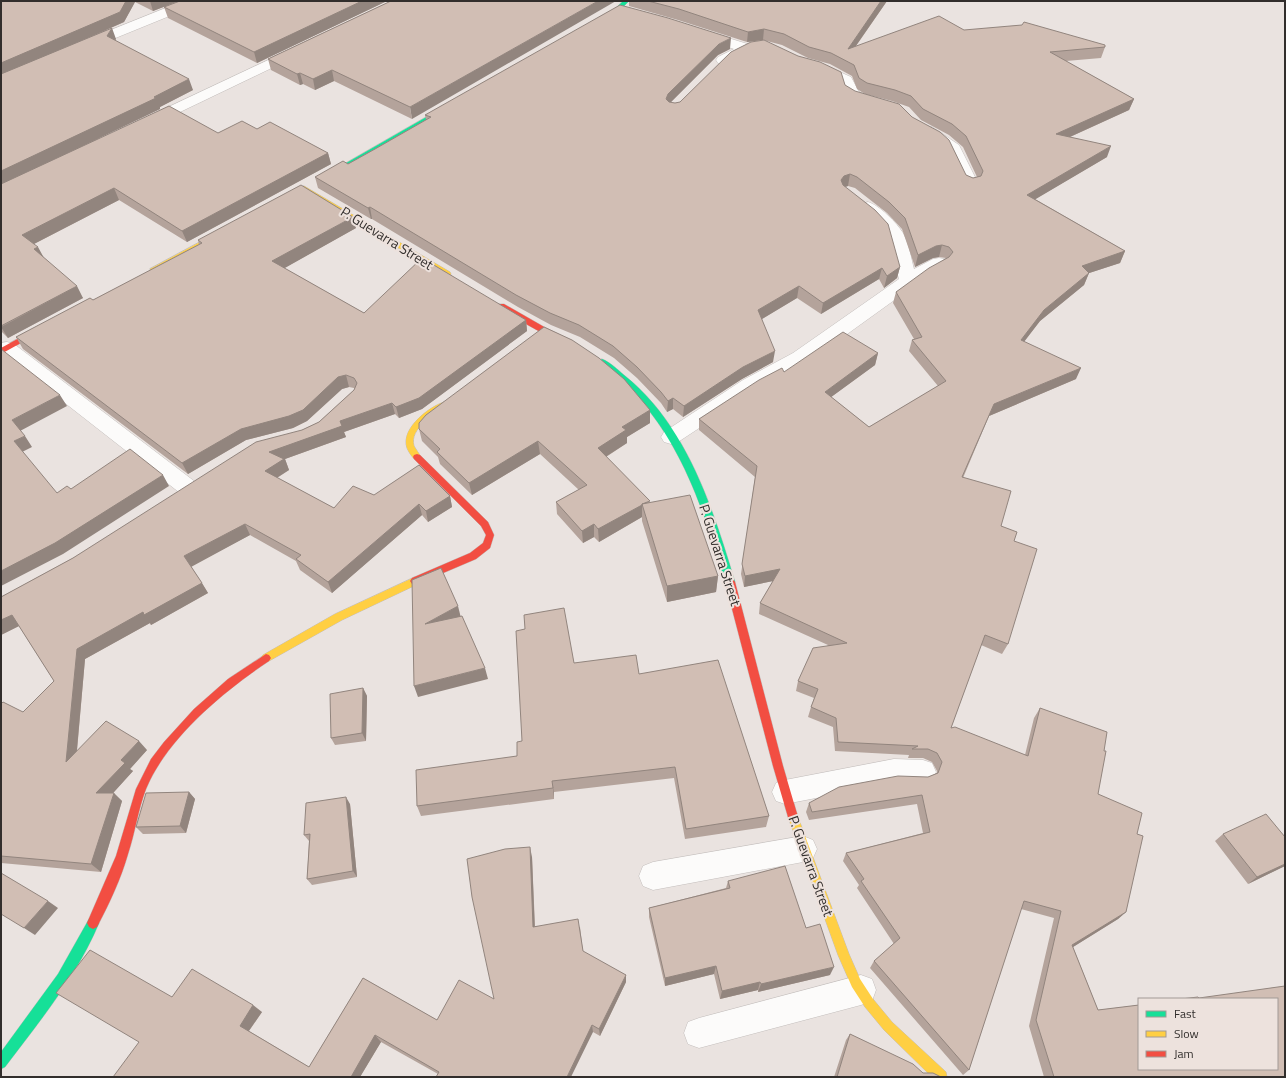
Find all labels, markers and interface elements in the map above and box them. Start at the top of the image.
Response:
street label: P. Guevarra Street [337,201,438,275]
street label: P. Guevarra Street [694,501,747,608]
street label: P. Guevarra Street [784,813,839,919]
legend [1138,998,1278,1070]
text: Fast [1174,1004,1197,1023]
text: Slow [1174,1024,1199,1043]
text: Jam [1174,1044,1194,1063]

